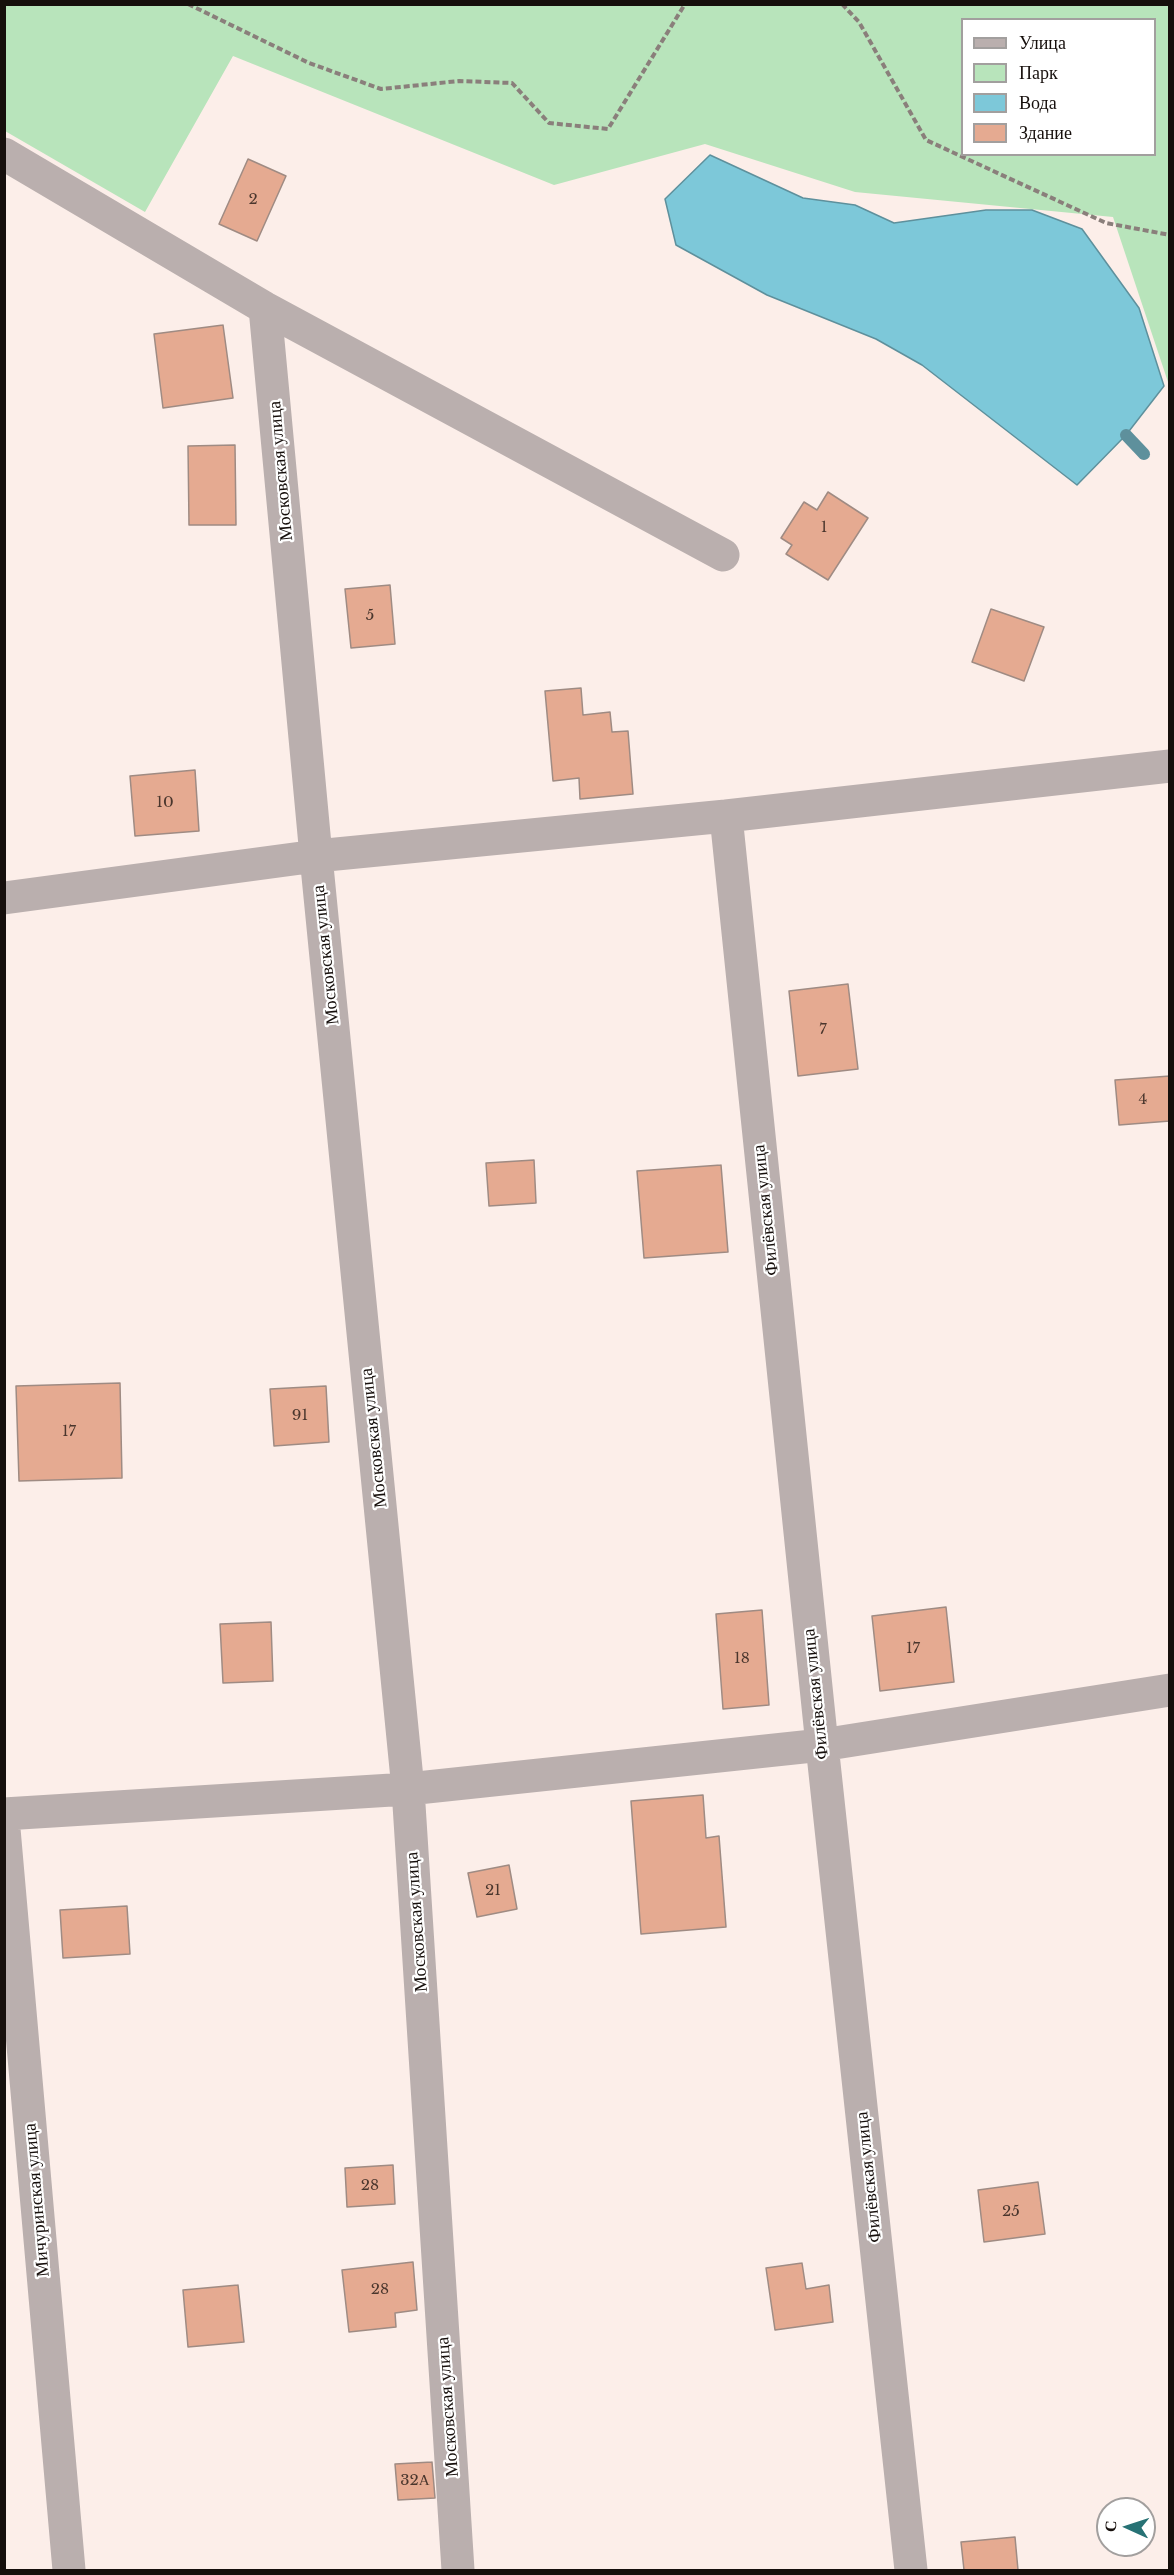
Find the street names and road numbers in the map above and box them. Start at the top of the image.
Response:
street label: Московская улица [264,400,298,542]
street label: Московская улица [308,884,344,1026]
street label: Филёвская улица [748,1143,784,1277]
street label: Московская улица [356,1367,392,1509]
street label: Филёвская улица [798,1627,834,1761]
street label: Московская улица [401,1851,433,1993]
street label: Филёвская улица [851,2110,887,2244]
street label: Мичуринская улица [20,2122,54,2278]
street label: Московская улица [432,2336,464,2478]

